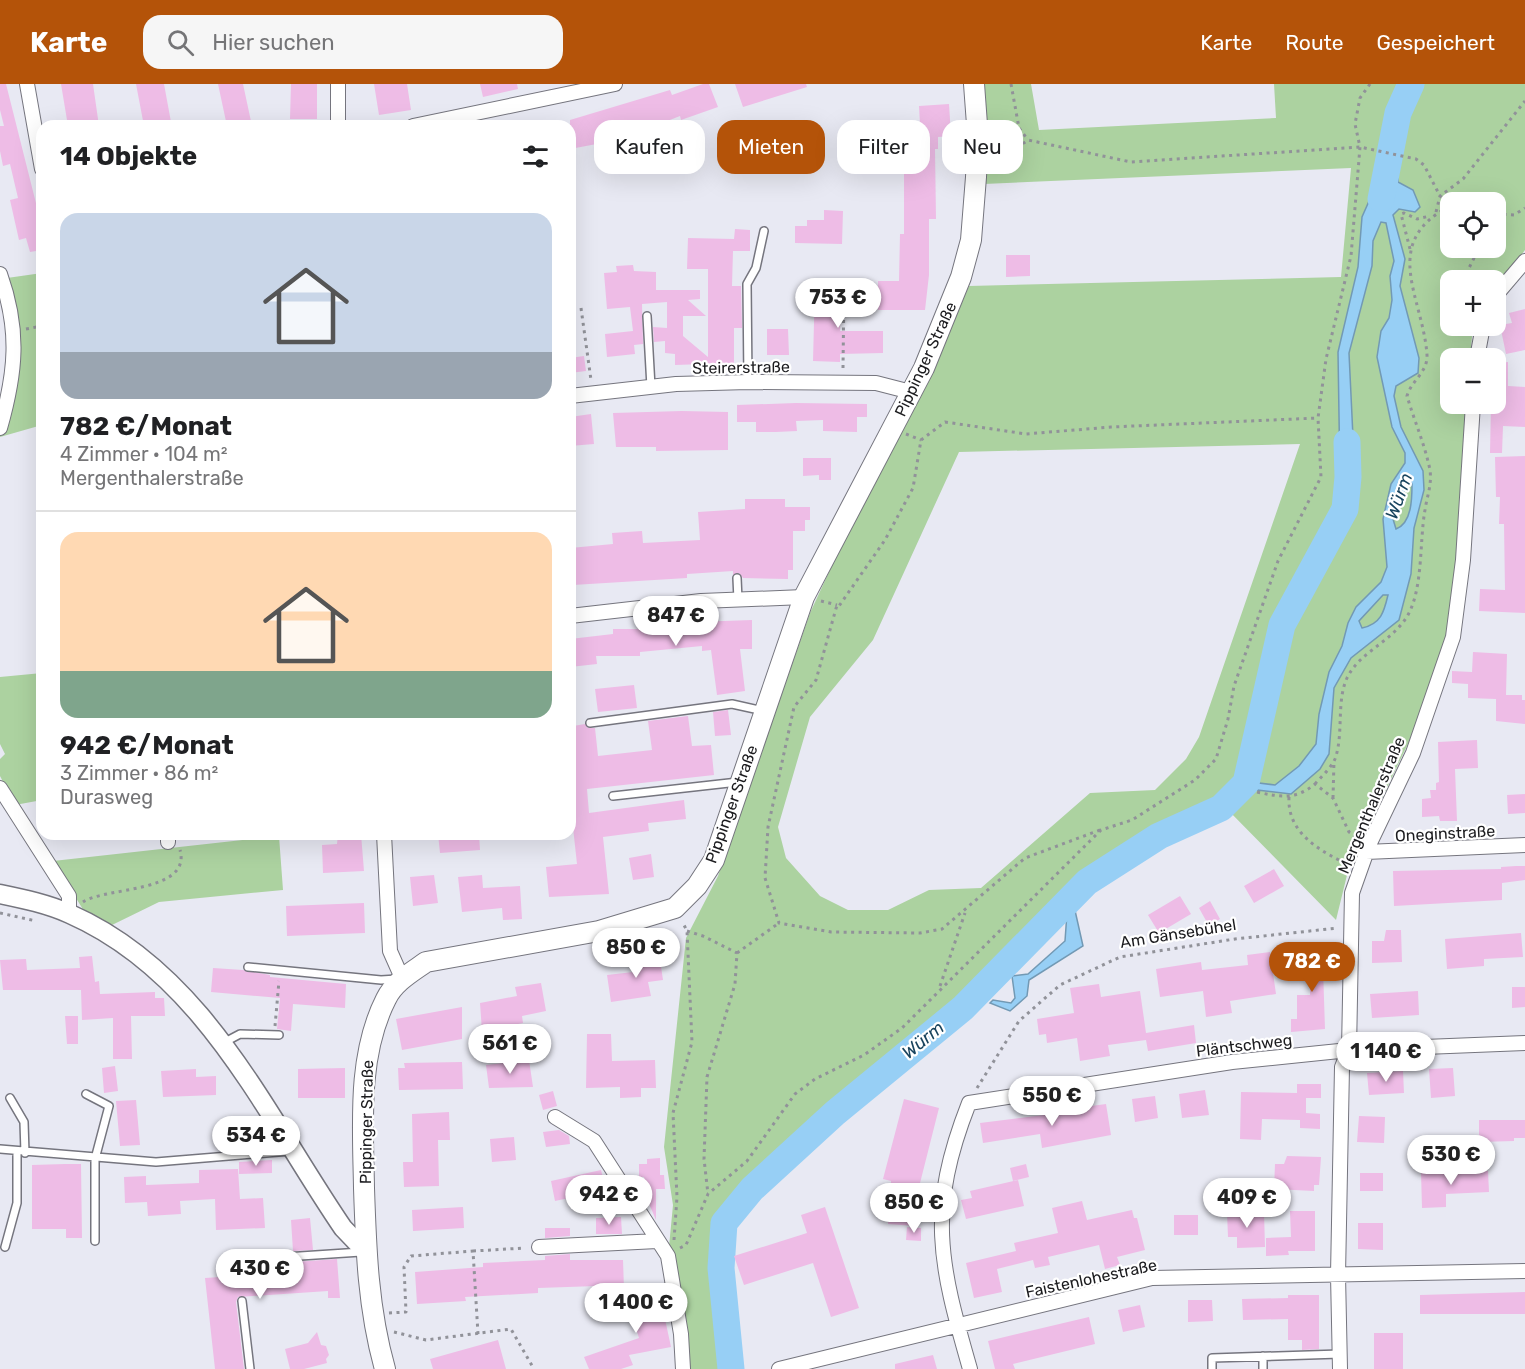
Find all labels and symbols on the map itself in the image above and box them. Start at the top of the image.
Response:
pin: 753 € [796,278,880,329]
street label: Pippinger Straße [891,299,960,420]
street label: Steirerstraße [692,357,790,378]
water label: Würm [1380,470,1418,522]
pin: 847 € [634,596,718,647]
street label: Mergenthalerstraße [1334,734,1409,877]
street label: Pippinger Straße [701,742,762,866]
street label: Oneginstraße [1395,821,1496,846]
street label: Am Gänsebühel [1119,915,1237,952]
pin: 850 € [594,928,678,979]
pin: 782 € [1270,942,1354,993]
water label: Würm [897,1016,949,1064]
pin: 561 € [468,1024,552,1075]
street label: Pläntschweg [1195,1030,1293,1061]
pin: 1 140 € [1331,1032,1441,1083]
street label: Pippinger Straße [356,1060,377,1184]
pin: 550 € [1010,1076,1094,1127]
pin: 534 € [214,1116,298,1167]
pin: 530 € [1409,1135,1493,1186]
pin: 942 € [567,1175,651,1226]
pin: 409 € [1205,1178,1289,1229]
pin: 850 € [872,1183,956,1234]
pin: 430 € [218,1249,302,1300]
street label: Faistenlohestraße [1024,1255,1159,1302]
pin: 1 400 € [581,1283,691,1334]

